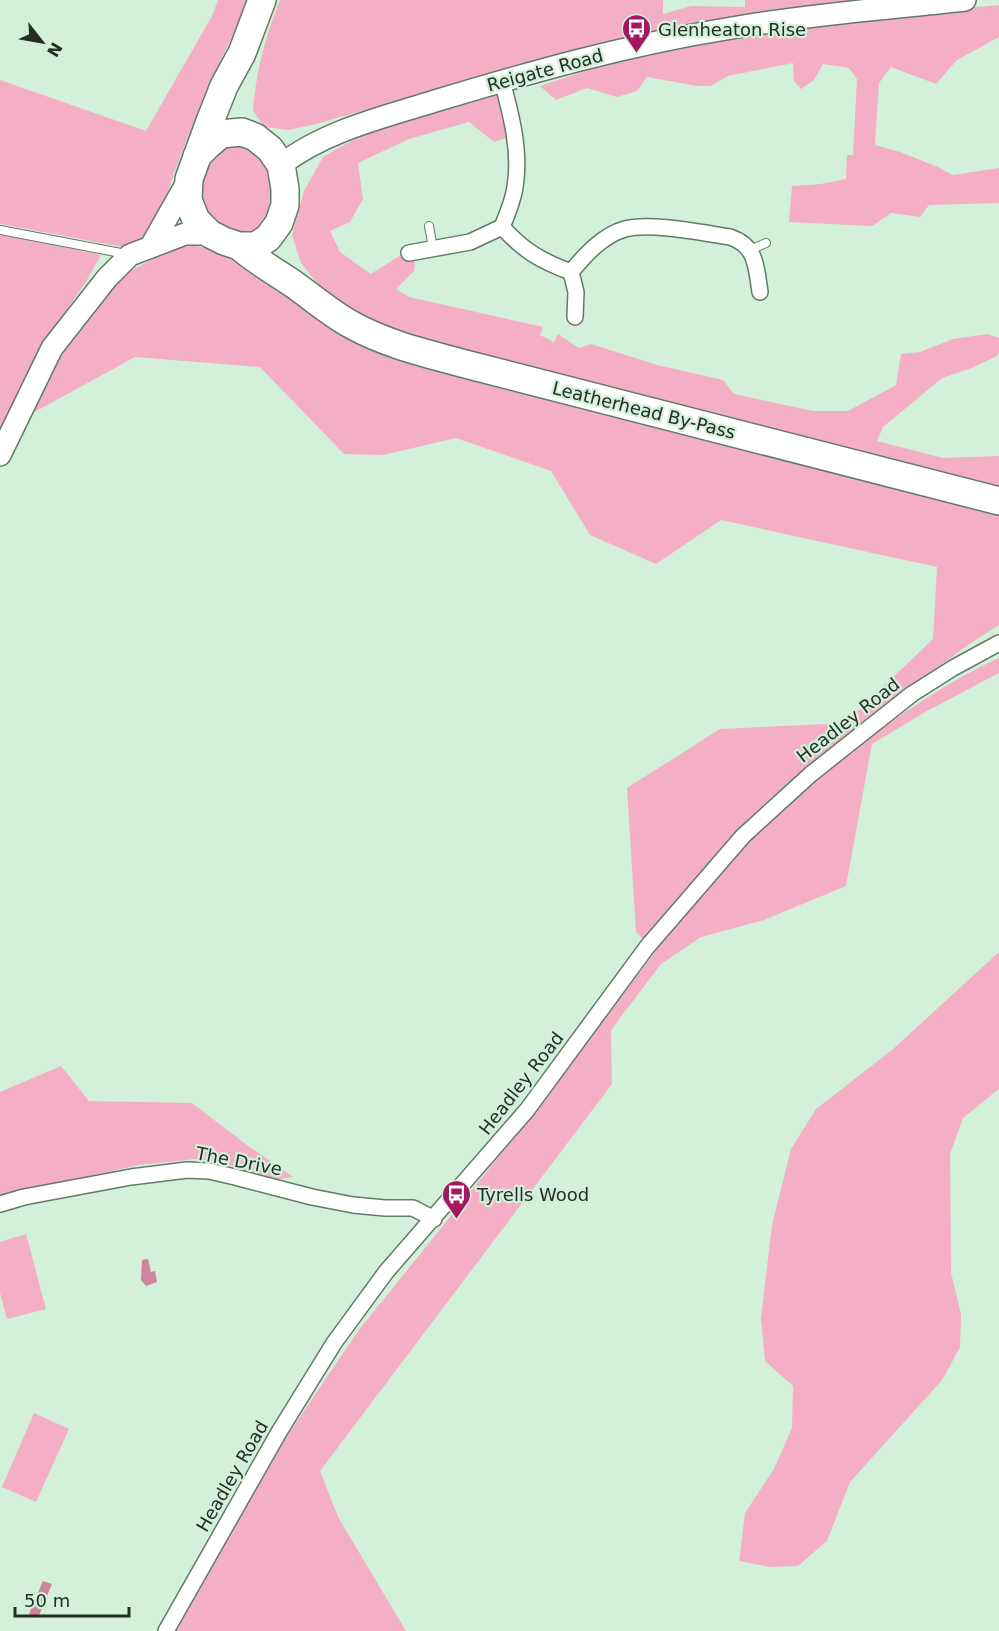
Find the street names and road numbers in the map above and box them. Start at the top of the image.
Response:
street label: Reigate Road [485,44,605,96]
street label: Leatherhead By-Pass [550,377,738,443]
street label: Headley Road [792,673,904,767]
street label: Headley Road [474,1027,568,1139]
street label: The Drive [193,1142,284,1180]
street label: Headley Road [192,1417,272,1535]

